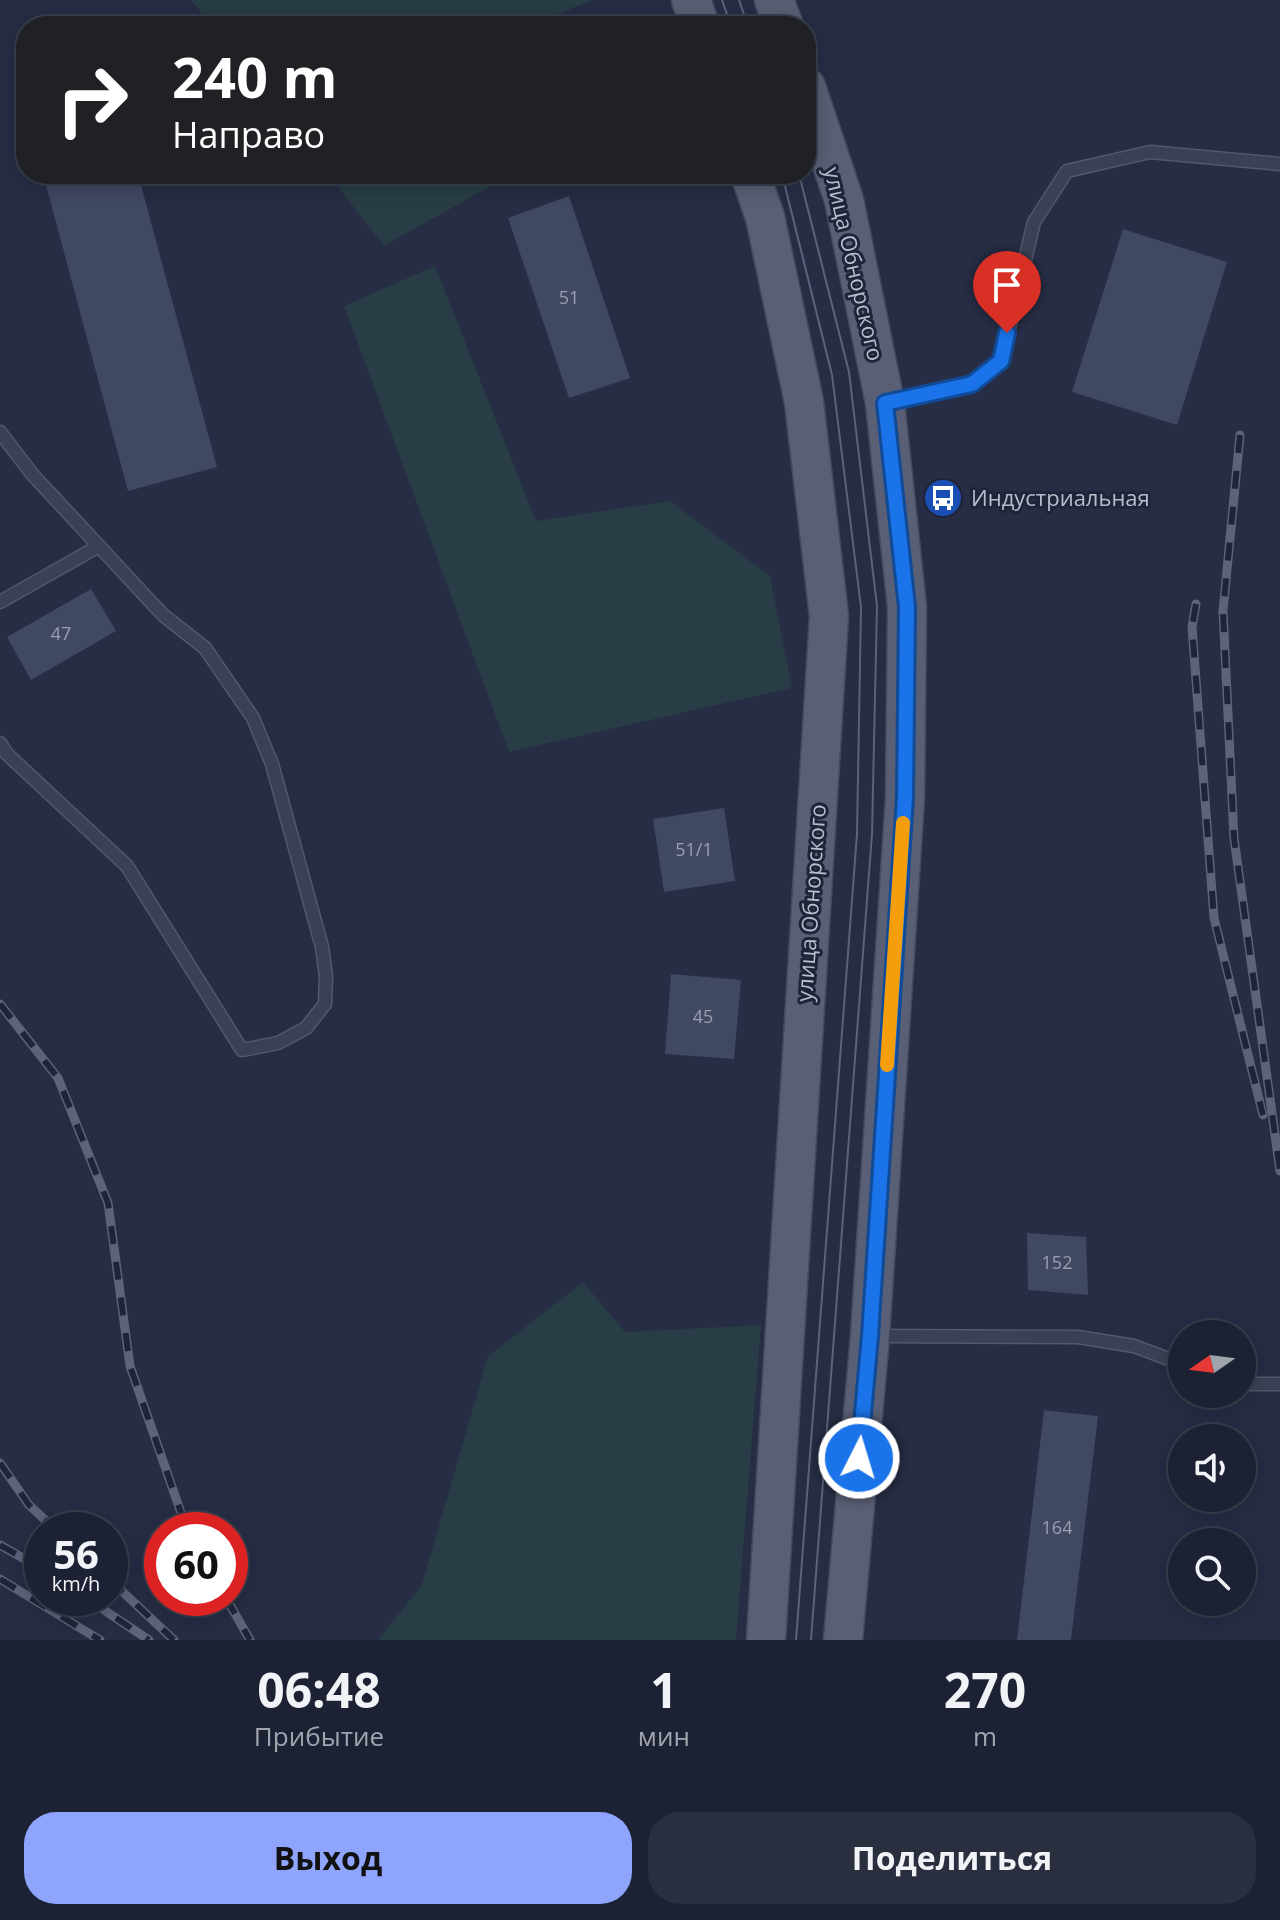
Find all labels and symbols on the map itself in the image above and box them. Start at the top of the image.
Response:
street label: улица Обнорского [818,164,892,364]
pin [973,251,1041,333]
house number: 51 [559,285,579,309]
bus stop icon: Индустриальная [922,477,964,519]
place label: Индустриальная [971,482,1150,512]
house number: 47 [51,621,71,645]
street label: улица Обнорского [788,803,832,1003]
house number: 51/1 [675,837,713,861]
house number: 45 [693,1004,713,1028]
house number: 152 [1042,1250,1072,1274]
north arrow [1168,1320,1256,1408]
position arrow [817,1416,901,1500]
speed limit sign: 60 [144,1512,248,1616]
house number: 164 [1042,1515,1072,1539]

